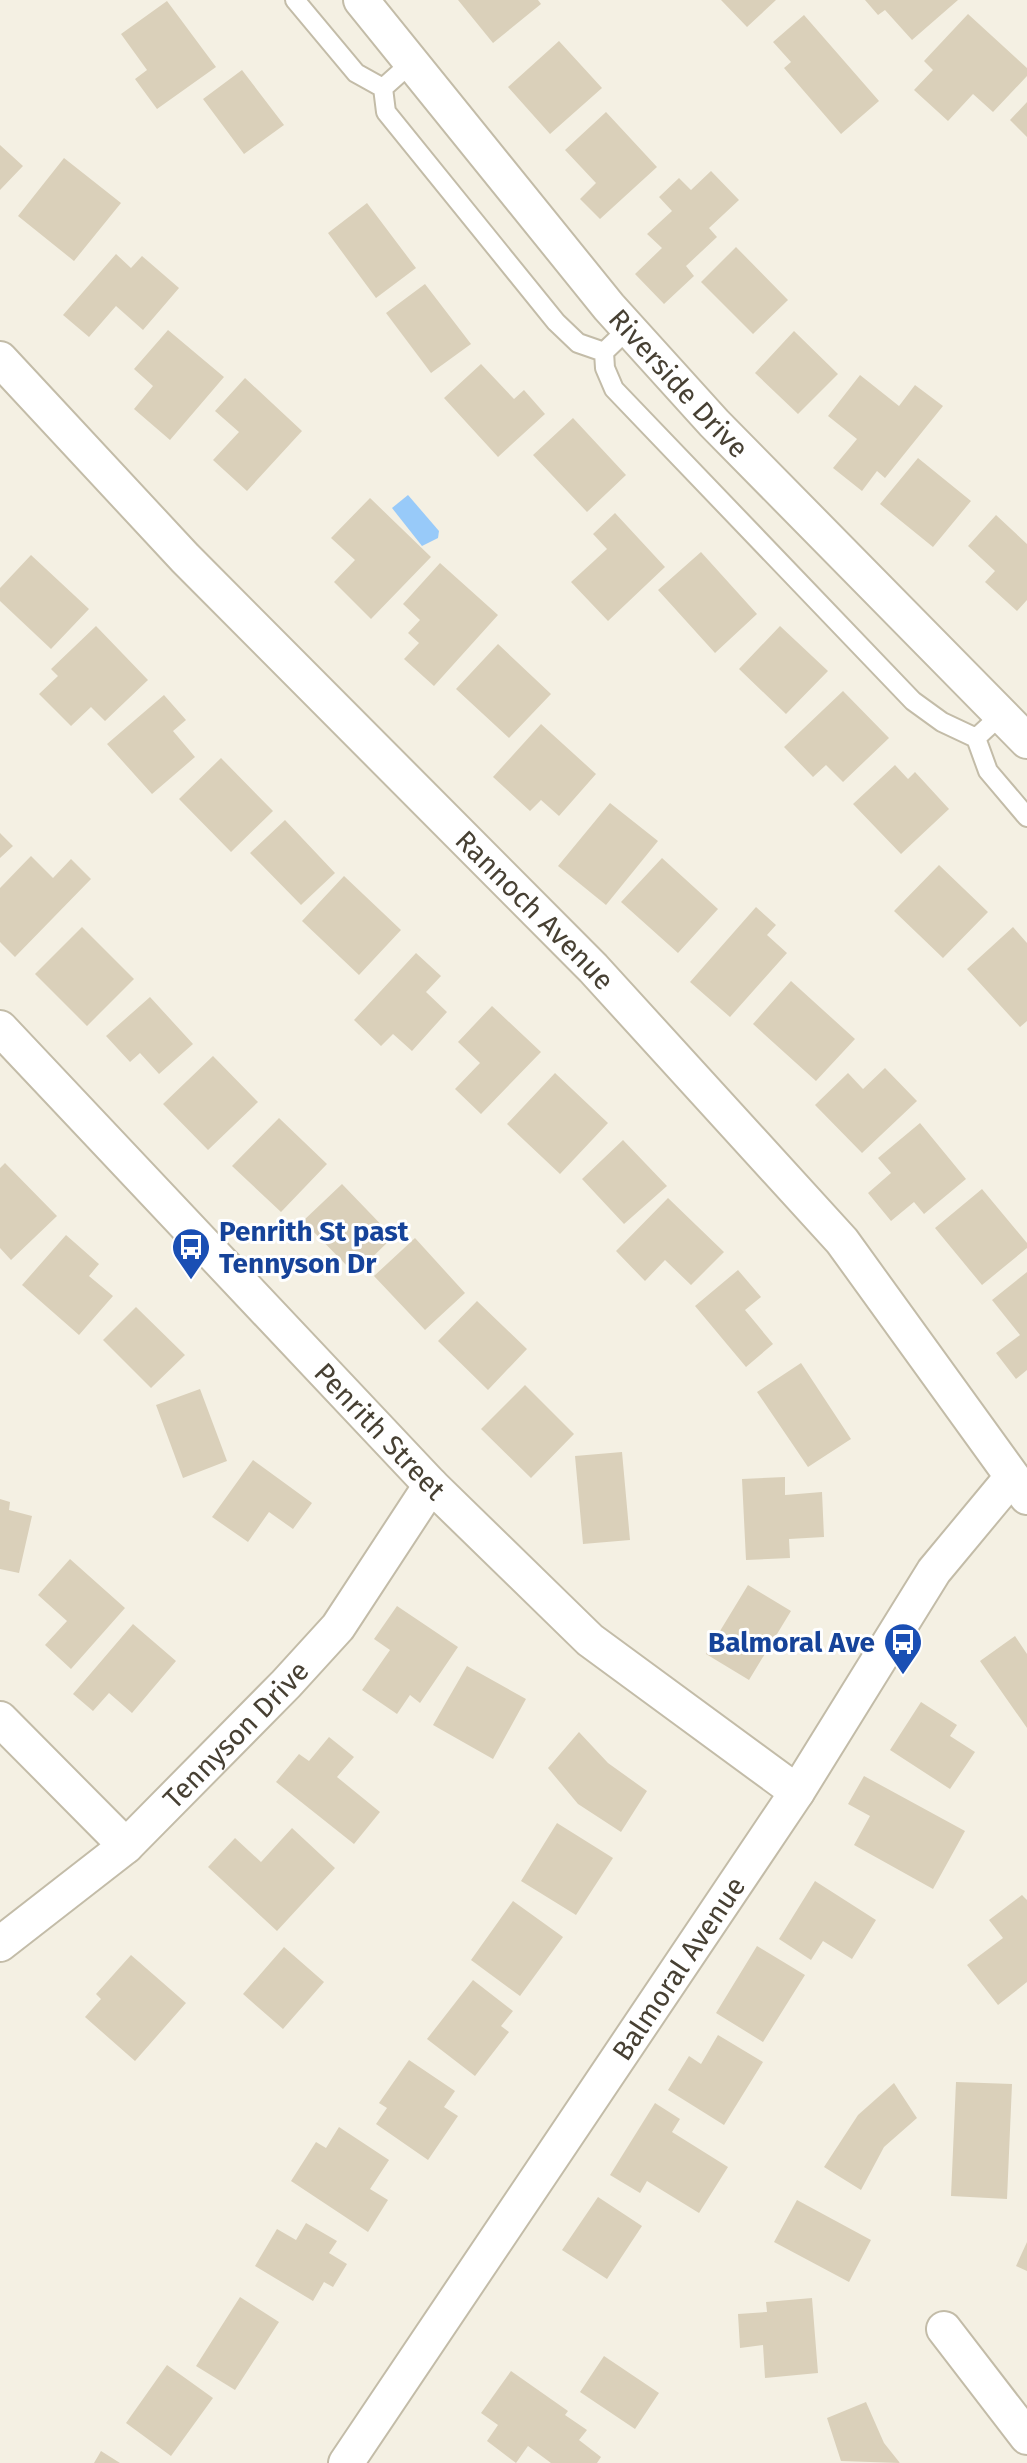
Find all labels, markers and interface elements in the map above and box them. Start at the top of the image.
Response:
street label: Riverside Drive [602,302,755,465]
street label: Rannoch Avenue [448,824,621,997]
place label: Penrith St past Tennyson Dr [219,1215,410,1280]
bus stop icon: Penrith St past Tennyson Dr [170,1226,212,1281]
street label: Penrith Street [307,1356,453,1507]
bus stop icon: Balmoral Ave [882,1621,924,1676]
place label: Balmoral Ave [708,1626,875,1659]
street label: Tennyson Drive [157,1654,316,1815]
street label: Balmoral Avenue [606,1871,752,2067]

